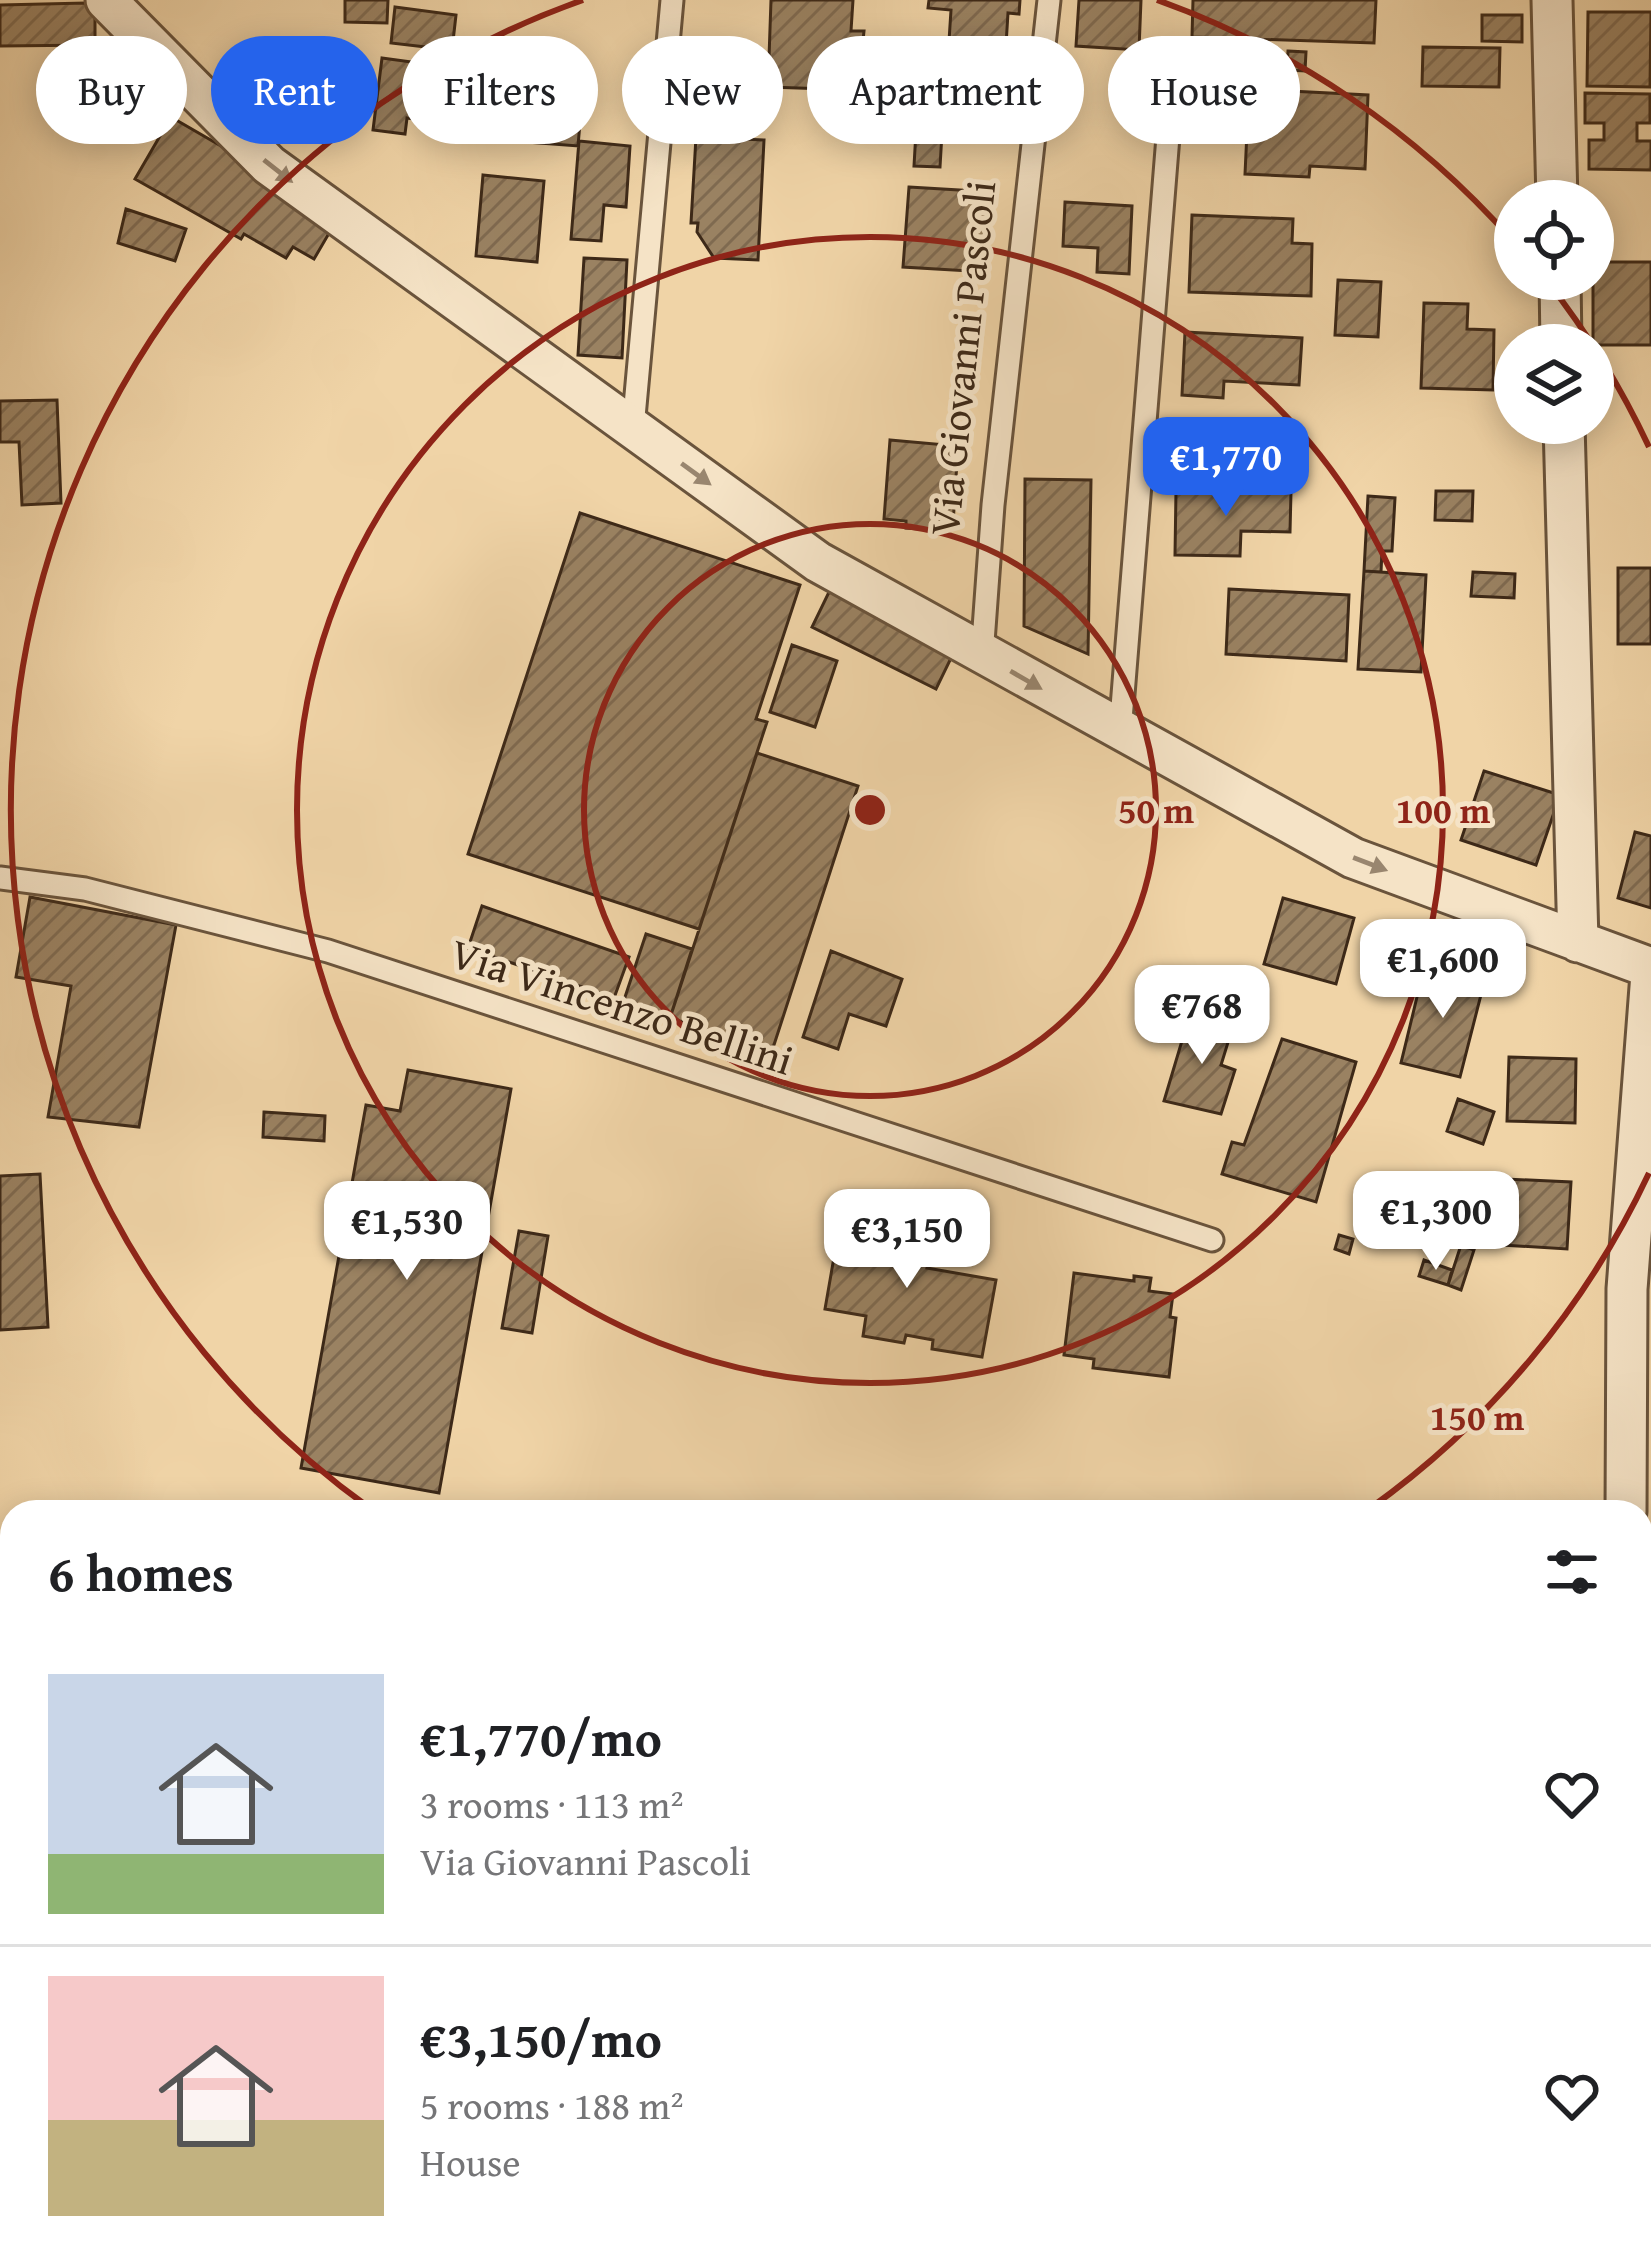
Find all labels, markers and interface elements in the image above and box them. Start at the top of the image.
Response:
chip: Buy [36,36,187,144]
chip: Rent [211,36,378,144]
chip: Filters [402,36,598,144]
chip: New [622,36,783,144]
chip: Apartment [807,36,1084,144]
chip: House [1108,36,1300,144]
one-way arrow [263,158,294,183]
street label: Via Giovanni Pascoli [913,178,1010,538]
map controls [1494,180,1614,444]
button: locate [1494,180,1614,300]
button: layers [1494,324,1614,444]
pin: €1,770 [1128,417,1324,519]
text: €1,770 [1170,427,1282,484]
one-way arrow [680,462,712,485]
one-way arrow [1009,669,1043,690]
text: 50 m [1118,783,1194,836]
text: 100 m [1396,783,1491,836]
centre of rings [849,789,891,831]
one-way arrow [1352,856,1388,875]
pin: €1,600 [1345,919,1541,1021]
street label: Via Vincenzo Bellini [443,921,801,1090]
text: €1,600 [1387,929,1499,986]
pin: €768 [1131,965,1273,1067]
text: €768 [1162,975,1242,1032]
pin: €1,300 [1338,1171,1534,1273]
pin: €1,530 [309,1181,505,1283]
text: €1,300 [1380,1181,1492,1238]
pin: €3,150 [809,1189,1005,1291]
text: €1,530 [351,1191,463,1248]
text: €3,150 [851,1199,963,1256]
text: 150 m [1430,1390,1525,1443]
text: 6 homes [48,1535,234,1610]
icon: filters [1539,1539,1605,1605]
text: €1,770/mo [420,1700,662,1775]
icon: home [144,1722,288,1866]
icon: heart [1539,1761,1605,1827]
text: 3 rooms · 113 m² [420,1775,684,1832]
text: Via Giovanni Pascoli [420,1832,751,1889]
text: €3,150/mo [420,2001,662,2076]
icon: home [144,2024,288,2168]
icon: heart [1539,2063,1605,2129]
text: 5 rooms · 188 m² [420,2076,684,2133]
text: House [420,2133,521,2190]

